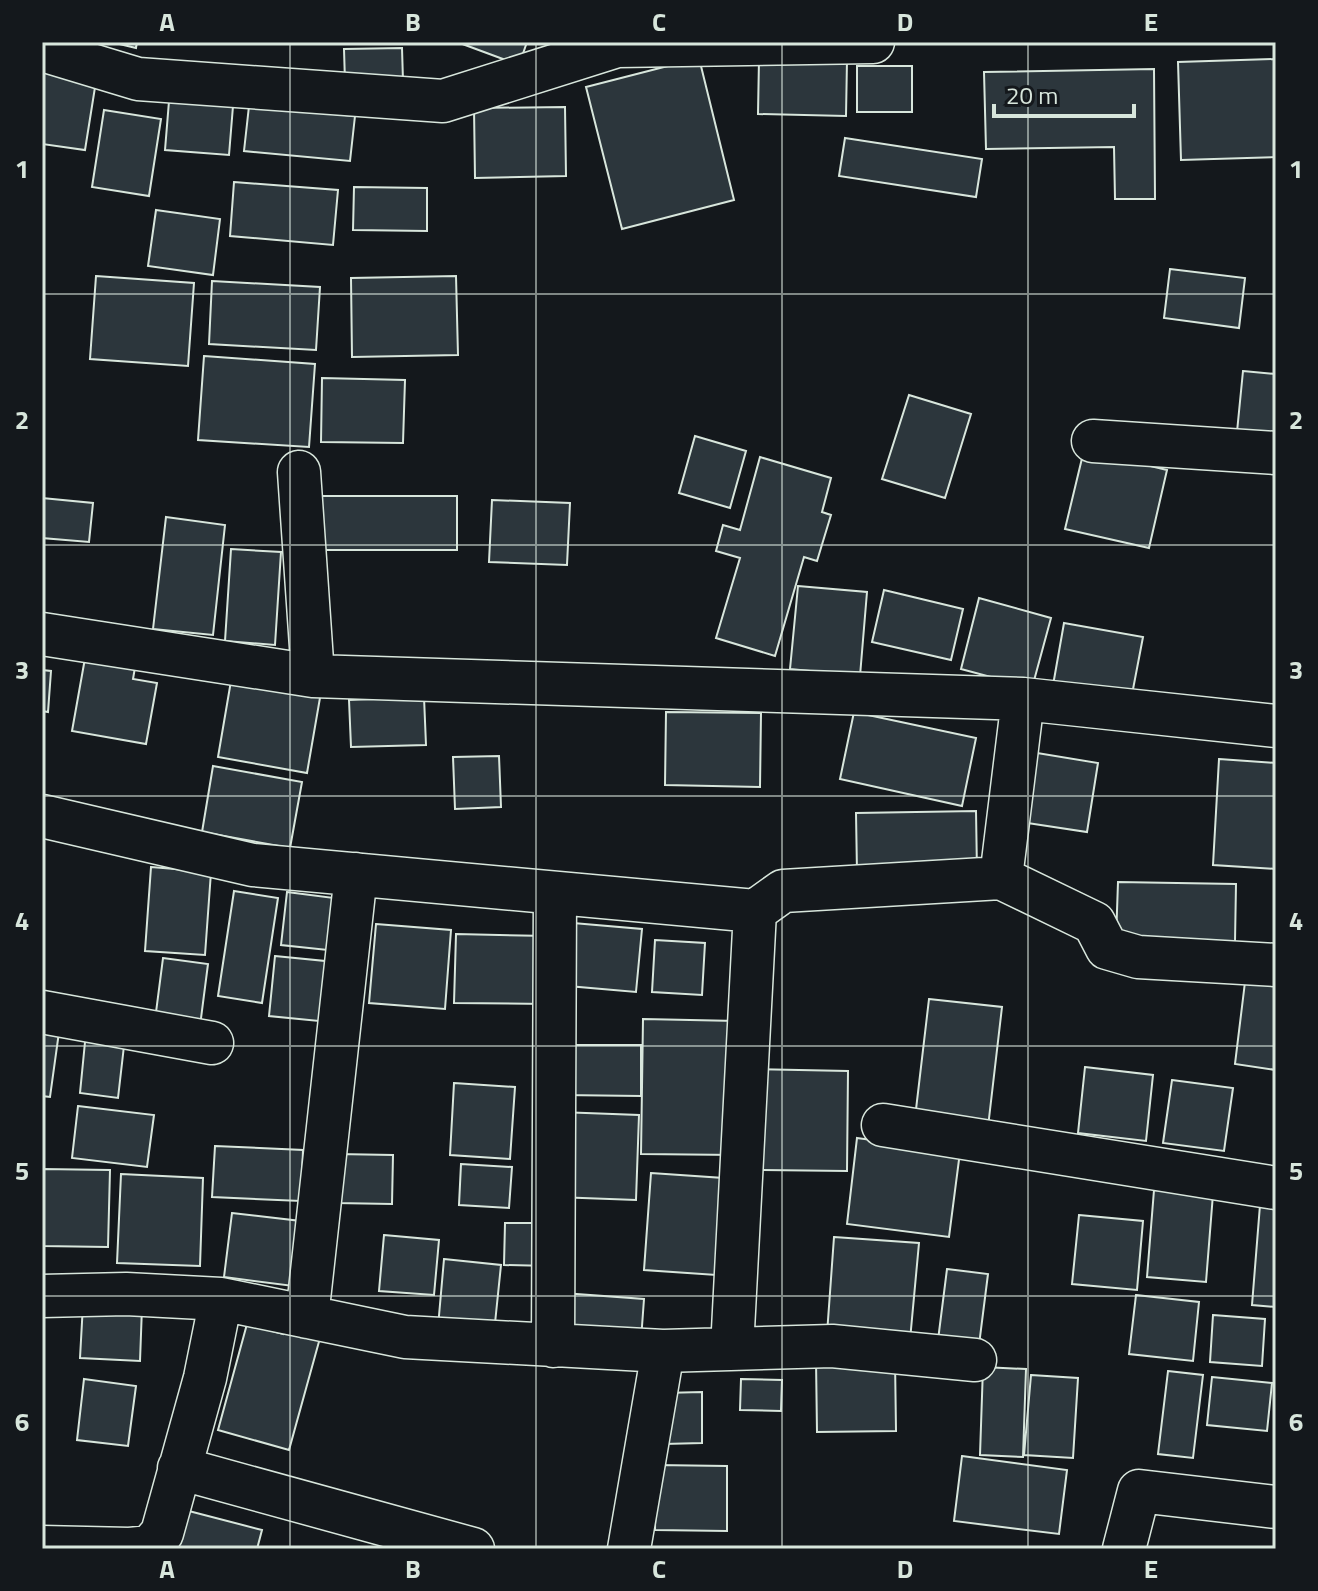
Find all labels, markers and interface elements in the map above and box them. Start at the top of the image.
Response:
text: A [159,2,175,41]
text: B [405,2,421,41]
text: C [652,2,666,41]
text: D [897,2,913,41]
text: E [1144,2,1158,41]
scale bar [994,68,1134,118]
text: 20 m [1006,77,1058,113]
text: 1 [15,149,29,188]
text: 1 [1289,149,1303,188]
text: 2 [15,400,29,439]
text: 2 [1289,400,1303,439]
text: 3 [15,650,29,689]
text: 3 [1289,650,1303,689]
text: 4 [15,901,29,940]
text: 4 [1289,901,1303,940]
text: 5 [15,1151,29,1190]
text: 5 [1289,1151,1303,1190]
text: 6 [15,1402,29,1441]
text: 6 [1289,1402,1303,1441]
text: A [159,1549,175,1588]
text: B [405,1549,421,1588]
text: C [652,1549,666,1588]
text: D [897,1549,913,1588]
text: E [1144,1549,1158,1588]

